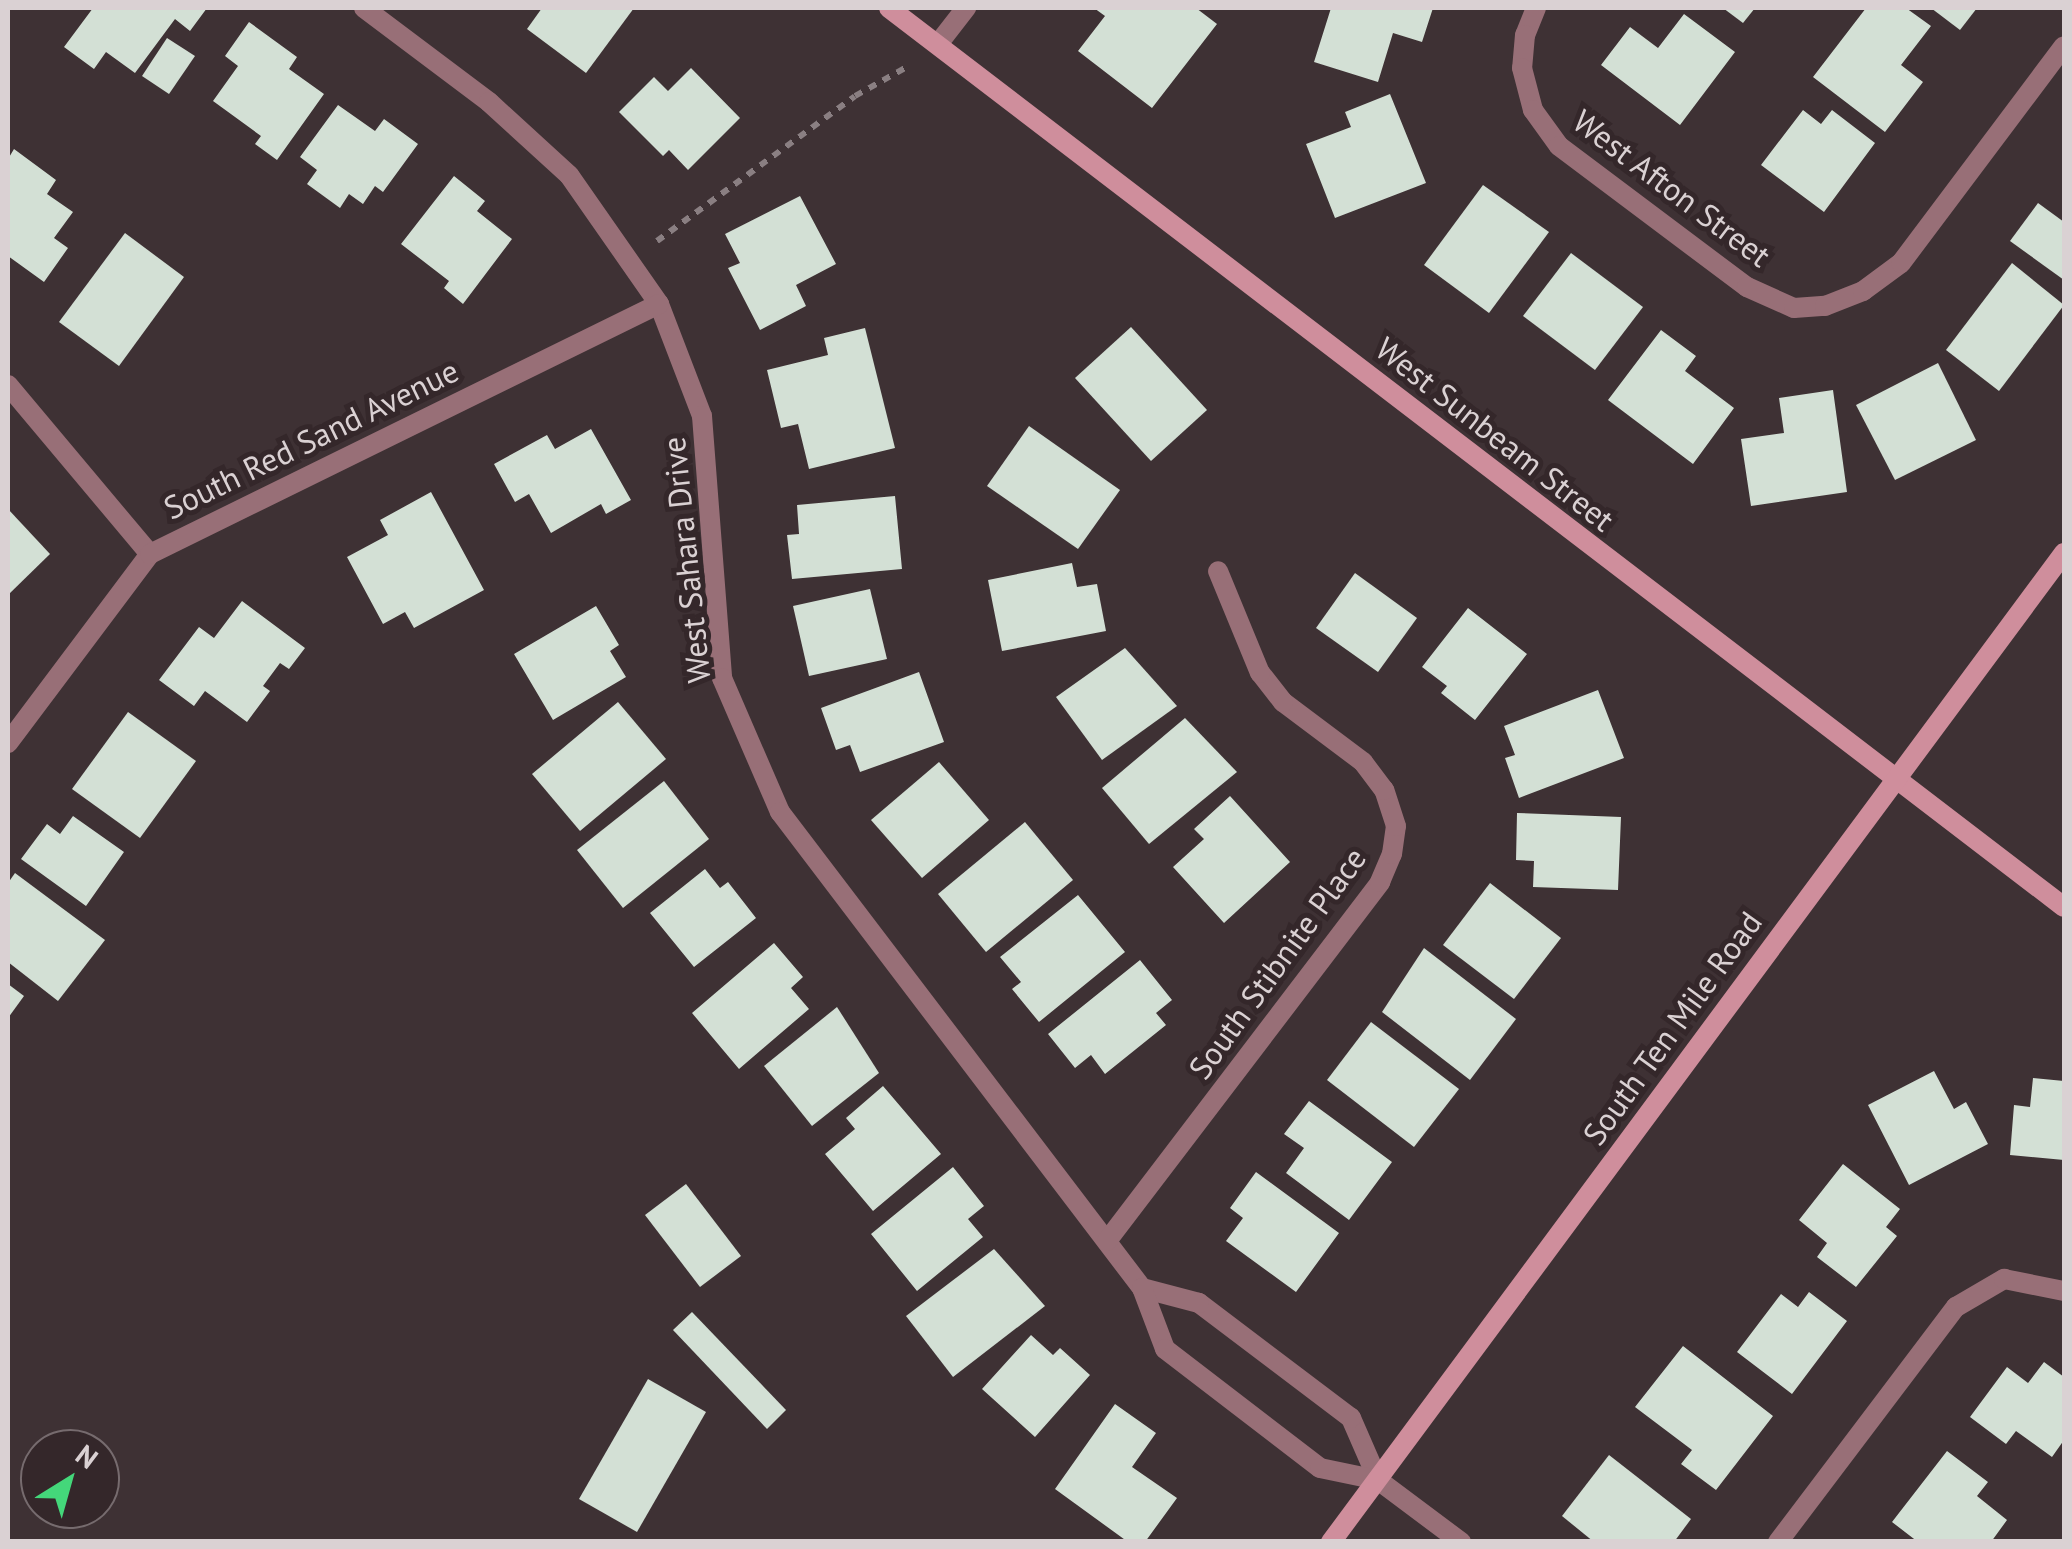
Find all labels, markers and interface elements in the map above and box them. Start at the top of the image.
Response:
street label: West Afton Street [1565,101,1779,275]
street label: West Sunbeam Street [1368,329,1622,539]
street label: South Red Sand Avenue [157,351,465,527]
street label: West Sahara Drive [654,435,718,685]
street label: South Stibnite Place [1180,840,1374,1086]
street label: South Ten Mile Road [1574,903,1770,1153]
north arrow [20,1429,120,1529]
text: N [69,1436,106,1477]

